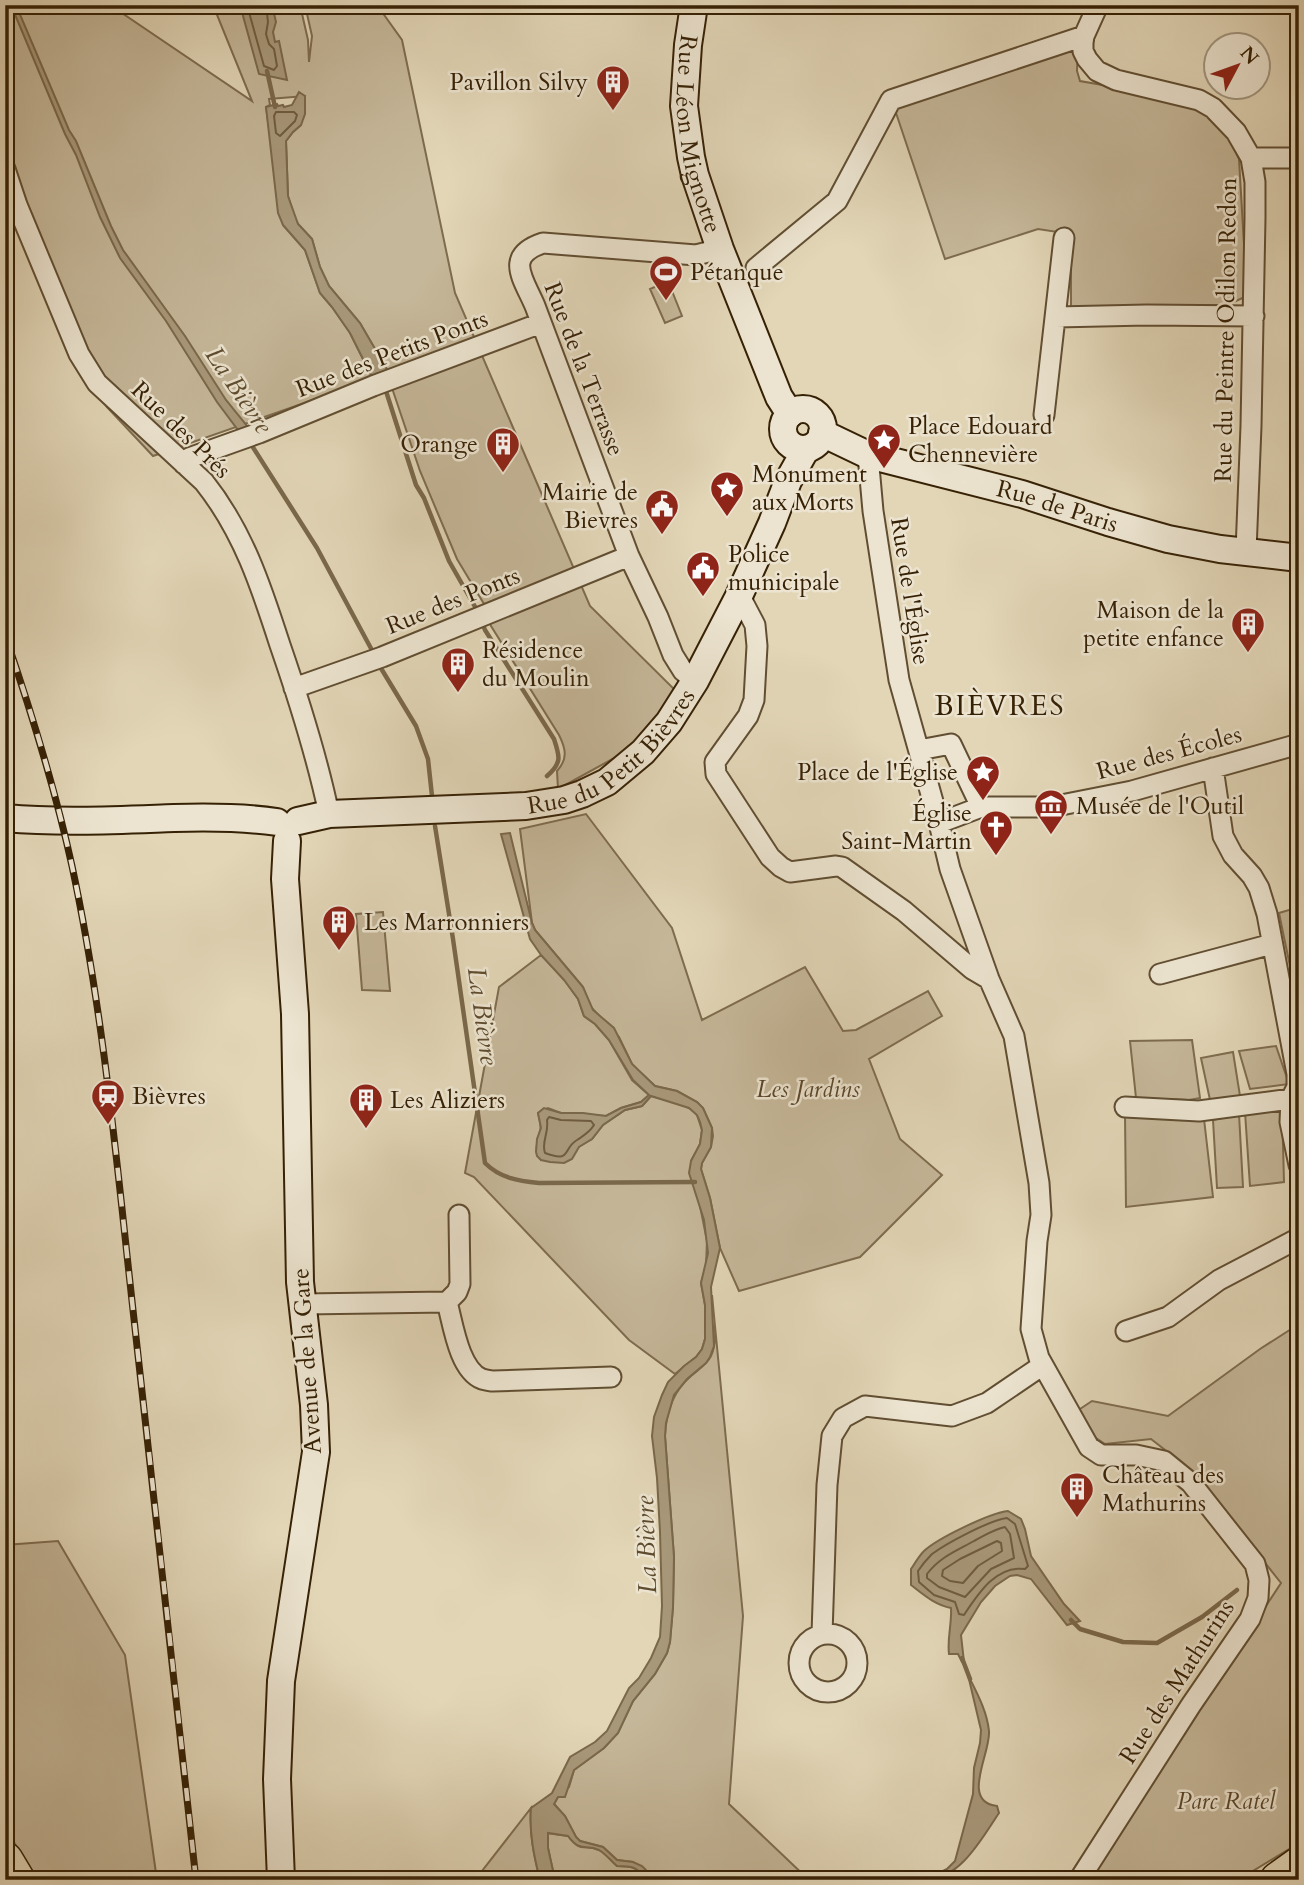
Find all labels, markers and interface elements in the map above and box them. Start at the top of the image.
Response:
north arrow [1202,32,1272,102]
street label: Rue Léon Mignotte [667,33,730,237]
text: N [1234,41,1265,71]
building icon: Pavillon Silvy [594,63,632,112]
place label: Pavillon Silvy [450,66,588,99]
street label: Rue du Peintre Odilon Redon [1207,177,1245,483]
sports icon: Pétanque [647,253,685,302]
place label: Pétanque [690,256,784,289]
street label: Rue de la Terrasse [536,277,632,461]
street label: Rue des Petits Ponts [291,302,493,406]
water label: La Bièvre [197,339,282,441]
street label: Rue des Prés [124,374,238,486]
place label: Place Edouard Chennevière [908,410,1053,471]
place icon: Place Edouard Chennevière [865,421,903,470]
building icon: Orange [484,425,522,474]
place label: Orange [400,428,478,461]
place label: Monument aux Morts [752,458,867,519]
place icon: Monument aux Morts [708,469,746,518]
street label: Rue de Paris [993,472,1122,540]
place label: Mairie de Bievres [542,476,638,537]
public building icon: Mairie de Bievres [643,487,681,536]
street label: Rue de l'Église [882,515,938,667]
place label: Police municipale [728,538,840,599]
public building icon: Police municipale [684,549,722,598]
street label: Rue des Ponts [381,559,525,643]
place label: Maison de la petite enfance [1083,594,1225,655]
building icon: Maison de la petite enfance [1229,605,1267,654]
place label: Résidence du Moulin [482,634,590,695]
building icon: Résidence du Moulin [439,645,477,694]
street label: Rue du Petit Bièvres [525,682,703,822]
district label: BIÈVRES [934,687,1066,725]
street label: Rue des Écoles [1093,718,1245,788]
place icon: Place de l'Église [964,753,1002,802]
place label: Place de l'Église [797,756,958,789]
museum icon: Musée de l'Outil [1032,787,1070,836]
place label: Musée de l'Outil [1076,790,1244,823]
place label: Église Saint-Martin [841,797,972,858]
church icon: Église Saint-Martin [977,808,1015,857]
building icon: Les Marronniers [320,903,358,952]
place label: Les Marronniers [364,906,529,939]
water label: La Bièvre [459,965,507,1068]
park label: Les Jardins [756,1073,860,1106]
station icon: Bièvres [89,1077,127,1126]
place label: Bièvres [132,1080,206,1113]
building icon: Les Aliziers [347,1081,385,1130]
place label: Les Aliziers [390,1084,505,1117]
street label: Avenue de la Gare [284,1267,330,1455]
place label: Château des Mathurins [1102,1459,1224,1520]
building icon: Château des Mathurins [1058,1470,1096,1519]
water label: La Bièvre [627,1494,665,1595]
street label: Rue des Mathurins [1112,1594,1242,1770]
park label: Parc Ratel [1177,1785,1277,1818]

